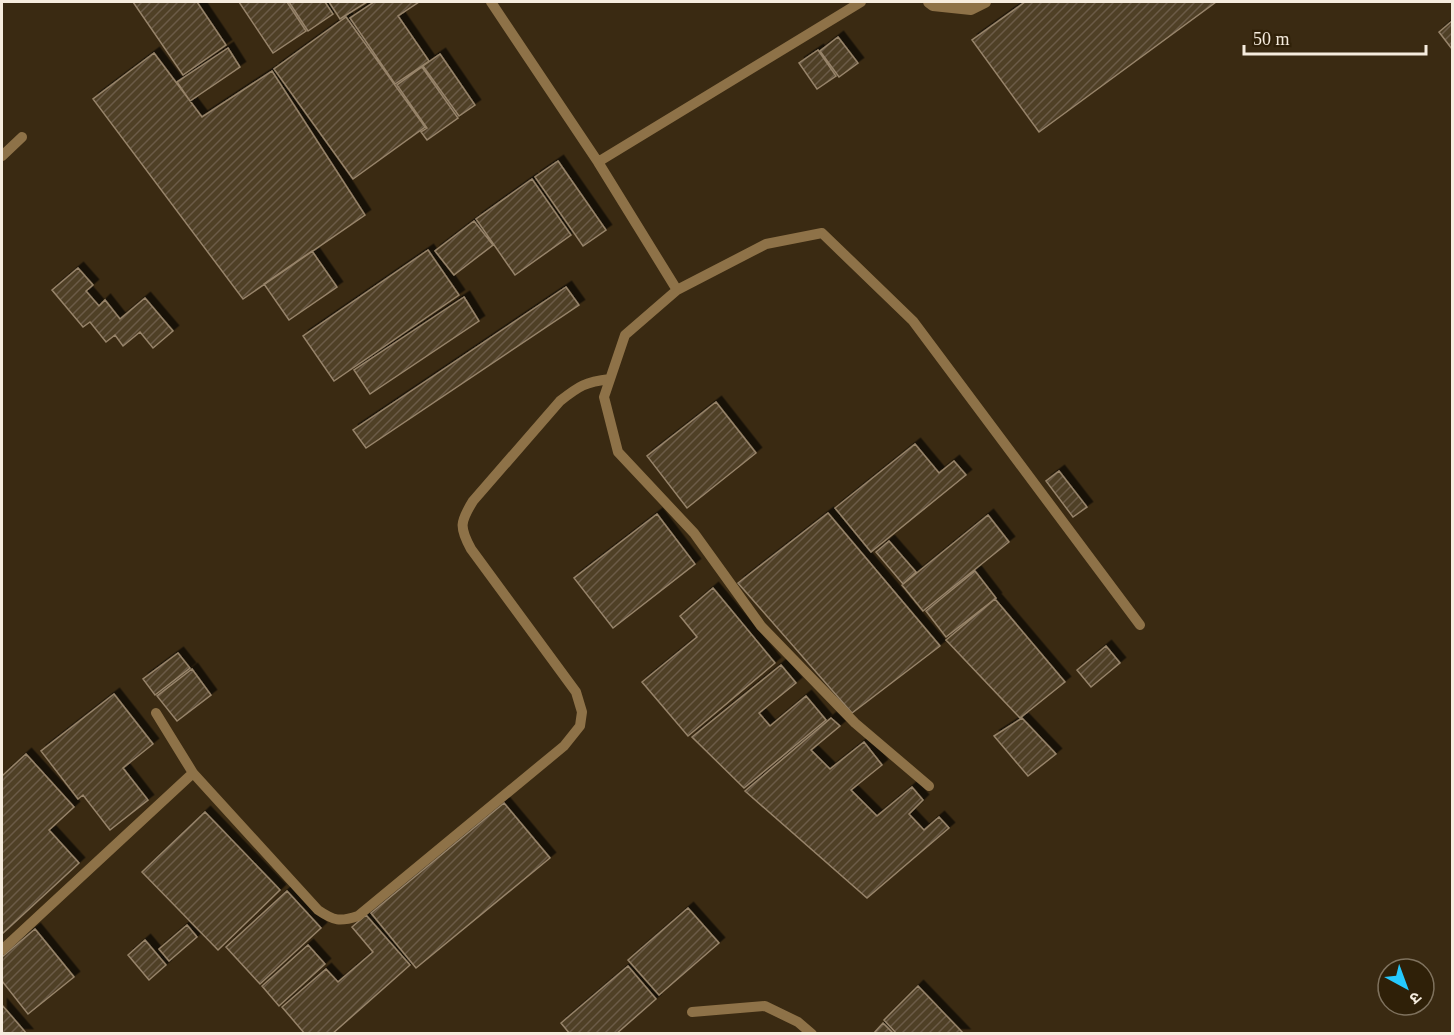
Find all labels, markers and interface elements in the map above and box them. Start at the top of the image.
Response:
scale bar [1244,18,1426,56]
text: 50 m [1253,29,1290,49]
north arrow [1376,957,1436,1017]
text: उ [1406,988,1425,1008]

